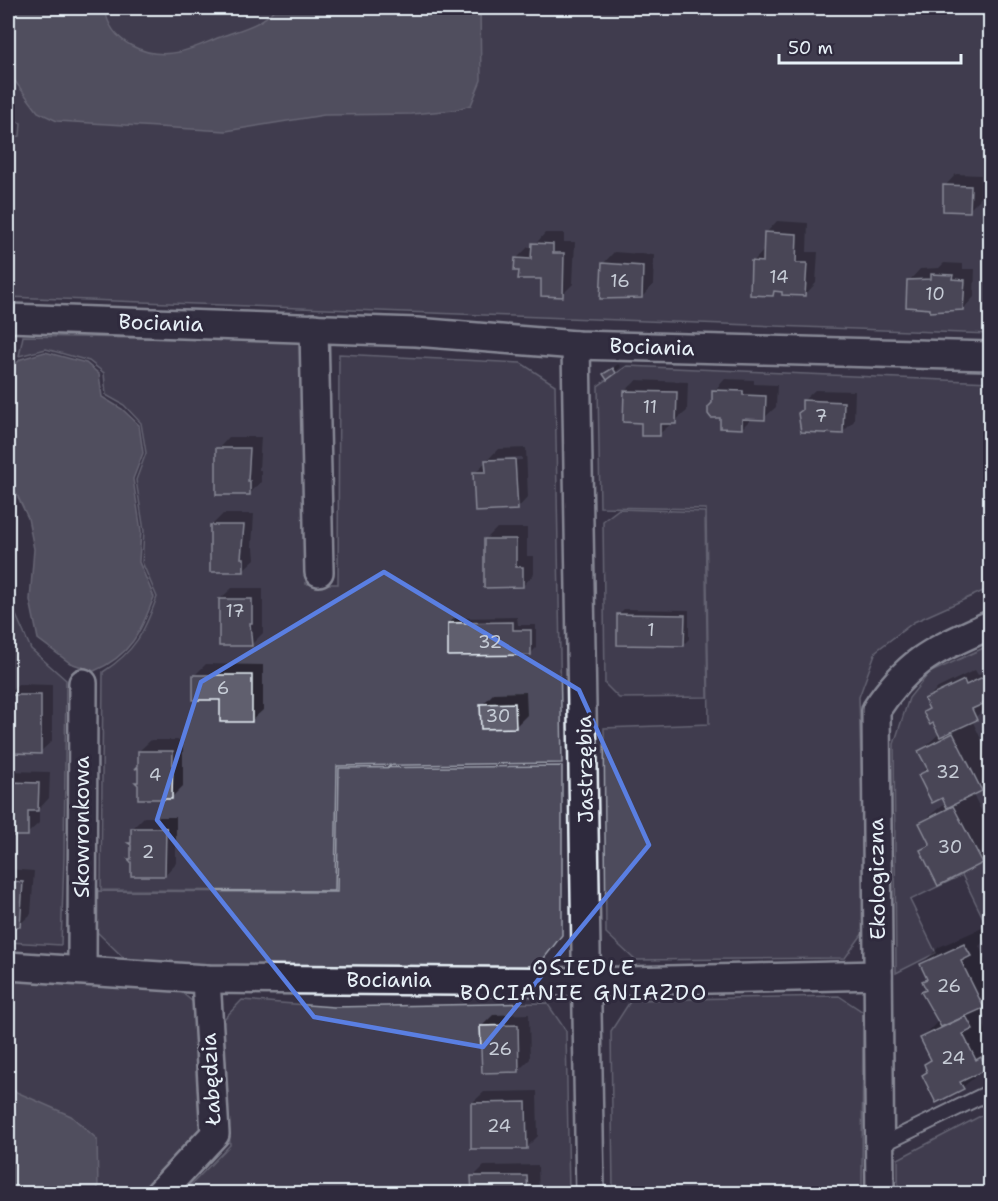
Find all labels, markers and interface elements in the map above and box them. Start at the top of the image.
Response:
scale bar [779,27,960,65]
text: 50 m [788,36,833,60]
house number: 14 [769,265,789,289]
house number: 16 [610,269,630,293]
house number: 10 [925,282,945,306]
street label: Bociania [118,308,204,338]
street label: Bociania [609,332,695,362]
house number: 11 [643,395,657,419]
house number: 7 [815,404,827,428]
house number: 17 [225,599,245,623]
house number: 1 [647,618,655,642]
house number: 32 [478,630,502,654]
house number: 6 [217,676,229,700]
house number: 30 [486,704,510,728]
street label: Jastrzębia [570,715,600,823]
street label: Skowronkowa [68,756,96,898]
house number: 32 [936,760,960,784]
house number: 4 [149,763,161,787]
street label: Ekologiczna [862,818,892,940]
house number: 30 [938,835,962,859]
house number: 2 [142,840,154,864]
district label: OSIEDLE BOCIANIE GNIAZDO [460,953,708,1007]
street label: Bociania [347,966,431,994]
house number: 26 [937,974,961,998]
street label: Łabędzia [195,1032,227,1127]
house number: 26 [488,1037,512,1061]
house number: 24 [941,1046,965,1070]
house number: 24 [487,1114,511,1138]

